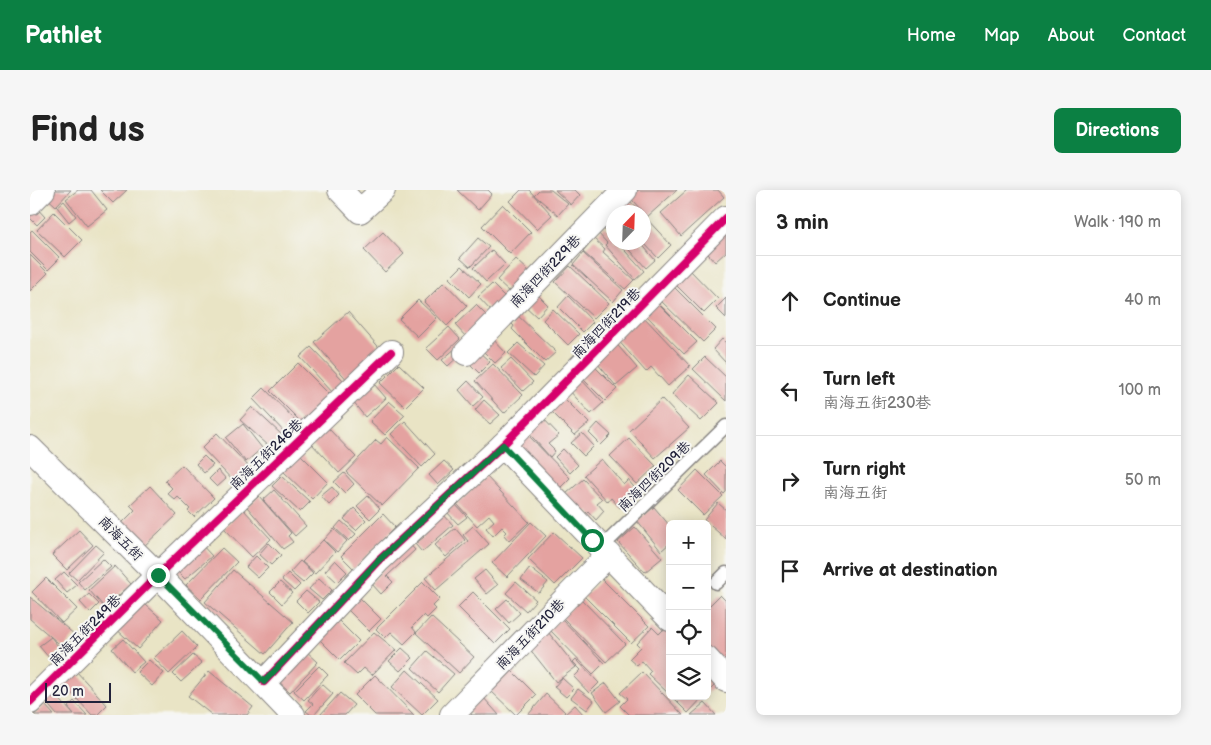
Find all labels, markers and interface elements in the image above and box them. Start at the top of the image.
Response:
text: Pathlet [25,21,102,50]
text: Home [907,25,956,46]
text: Map [984,25,1020,46]
text: About [1048,25,1095,46]
text: Contact [1123,25,1186,46]
button: Directions [1054,108,1181,153]
text: Find us [30,109,145,152]
north arrow [606,205,651,250]
text: 3 min [776,210,829,235]
text: Walk · 190 m [1074,213,1161,232]
street label: 南海四街229巷 [506,231,585,311]
street label: 南海四街219巷 [568,284,645,362]
icon: ahead [776,287,804,315]
text: Continue [823,289,901,312]
text: 40 m [1124,291,1161,310]
text: Turn left [823,368,895,391]
icon: left [776,377,804,405]
text: 100 m [1118,381,1161,400]
text: 南海五街230巷 [823,394,931,413]
street label: 南海五街246巷 [226,415,307,494]
street label: 南海四街209巷 [614,437,695,515]
text: Turn right [823,458,906,481]
icon: right [776,467,804,495]
text: 50 m [1125,471,1161,490]
text: 南海五街 [823,484,887,503]
street label: 南海五街 [95,513,146,564]
map controls [666,520,711,700]
button: + [666,520,711,565]
route start [581,529,604,552]
icon: arrive [776,557,804,585]
text: Arrive at destination [823,559,998,582]
route end [147,564,170,587]
button: − [666,565,711,610]
street label: 南海五街249巷 [46,590,126,670]
street label: 南海五街210巷 [492,595,569,673]
button: locate [666,610,711,655]
button: layers [666,655,711,700]
scale bar [45,680,111,703]
text: 20 m [52,683,84,700]

